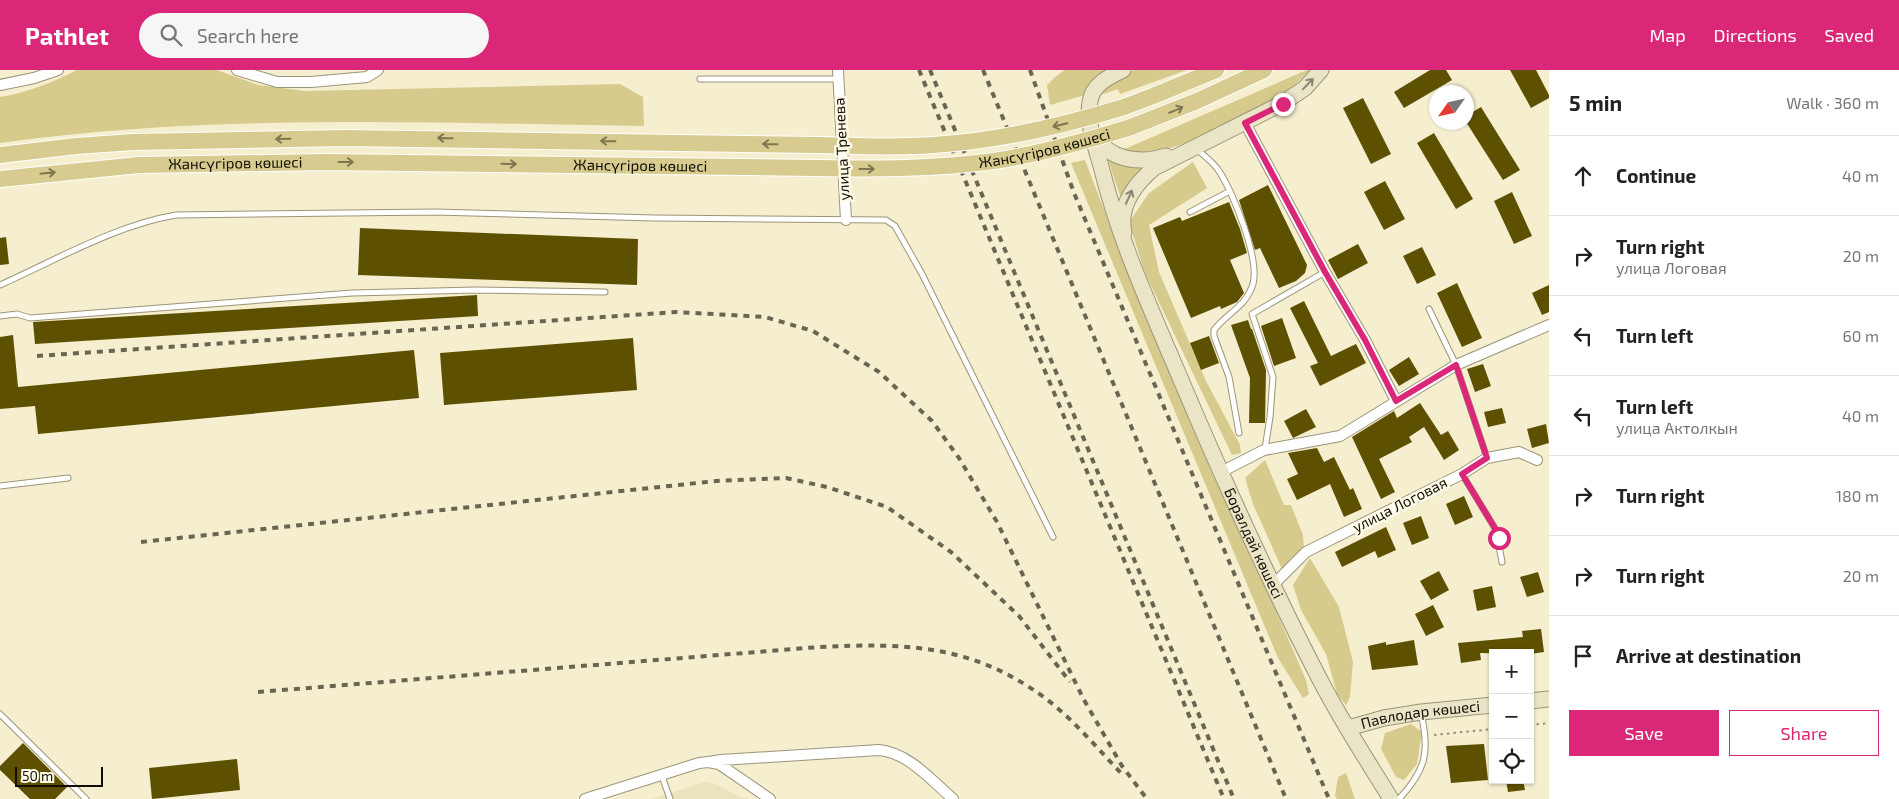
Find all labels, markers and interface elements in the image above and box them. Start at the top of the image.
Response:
search box [139,13,489,58]
text: Pathlet [25,21,109,50]
icon: search [157,21,185,49]
text: Search here [197,24,299,47]
text: Map [1649,24,1686,46]
text: Directions [1714,24,1797,46]
text: Saved [1825,24,1874,46]
one-way arrow [1302,78,1314,90]
north arrow [1429,85,1474,130]
text: 5 min [1569,90,1622,115]
route end [1272,93,1295,116]
text: Walk · 360 m [1786,93,1879,112]
street label: улица Тренева [829,97,854,201]
one-way arrow [1168,104,1183,114]
one-way arrow [1053,121,1069,130]
street label: Жансүгіров көшесі [977,124,1112,171]
one-way arrow [437,133,454,143]
one-way arrow [275,134,291,144]
one-way arrow [600,136,616,146]
one-way arrow [762,139,778,149]
street label: Жансүгіров көшесі [168,152,303,173]
street label: Жансүгіров көшесі [573,155,708,175]
one-way arrow [338,157,354,167]
one-way arrow [500,159,517,169]
icon: ahead [1569,162,1597,190]
one-way arrow [858,164,875,174]
text: Continue [1616,164,1696,187]
text: 40 m [1842,166,1879,185]
one-way arrow [40,168,56,178]
one-way arrow [1125,190,1135,205]
text: Turn right [1616,235,1704,258]
icon: right [1569,242,1597,270]
text: 20 m [1843,246,1879,265]
text: улица Логовая [1616,258,1727,277]
icon: left [1569,322,1597,350]
text: Turn left [1616,324,1693,347]
text: 60 m [1843,326,1879,345]
text: Turn left [1616,395,1693,418]
icon: left [1569,402,1597,430]
text: 40 m [1842,406,1879,425]
text: улица Актолкын [1616,418,1738,437]
street label: улица Логовая [1349,473,1450,537]
icon: right [1569,482,1597,510]
text: Turn right [1616,484,1704,507]
street label: Боралдай көшесі [1221,485,1288,601]
text: 180 m [1836,486,1879,505]
route start [1488,527,1511,550]
icon: right [1569,562,1597,590]
text: Turn right [1616,564,1704,587]
text: 20 m [1843,566,1879,585]
icon: arrive [1569,642,1597,670]
text: Arrive at destination [1616,644,1801,667]
map controls [1489,649,1534,784]
button: + [1489,649,1534,694]
button: − [1489,694,1534,739]
street label: Павлодар көшесі [1359,696,1481,732]
button: Save [1569,710,1719,756]
button: Share [1729,710,1879,756]
button: locate [1489,739,1534,784]
scale bar [15,764,102,787]
text: 50 m [22,767,53,784]

